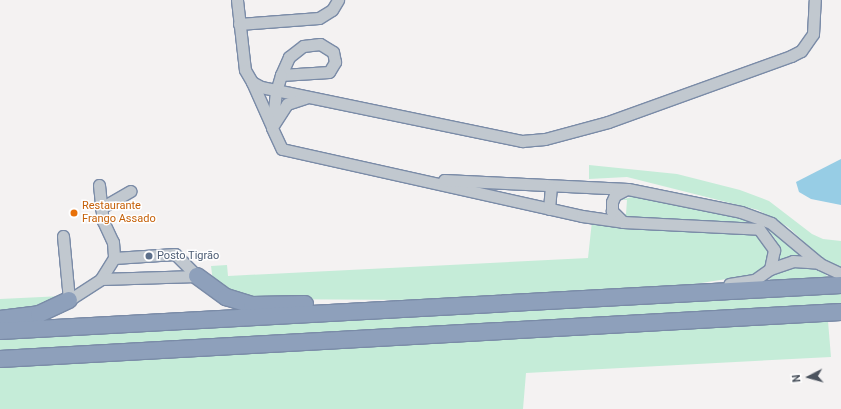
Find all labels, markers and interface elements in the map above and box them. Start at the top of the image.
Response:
place label: Restaurante Frango Assado [82,200,156,226]
marker: Restaurante Frango Assado [69,208,79,218]
place label: Posto Tigrão [157,249,219,263]
marker: Posto Tigrão [144,251,154,261]
north arrow [789,357,829,397]
text: N [790,374,803,383]

